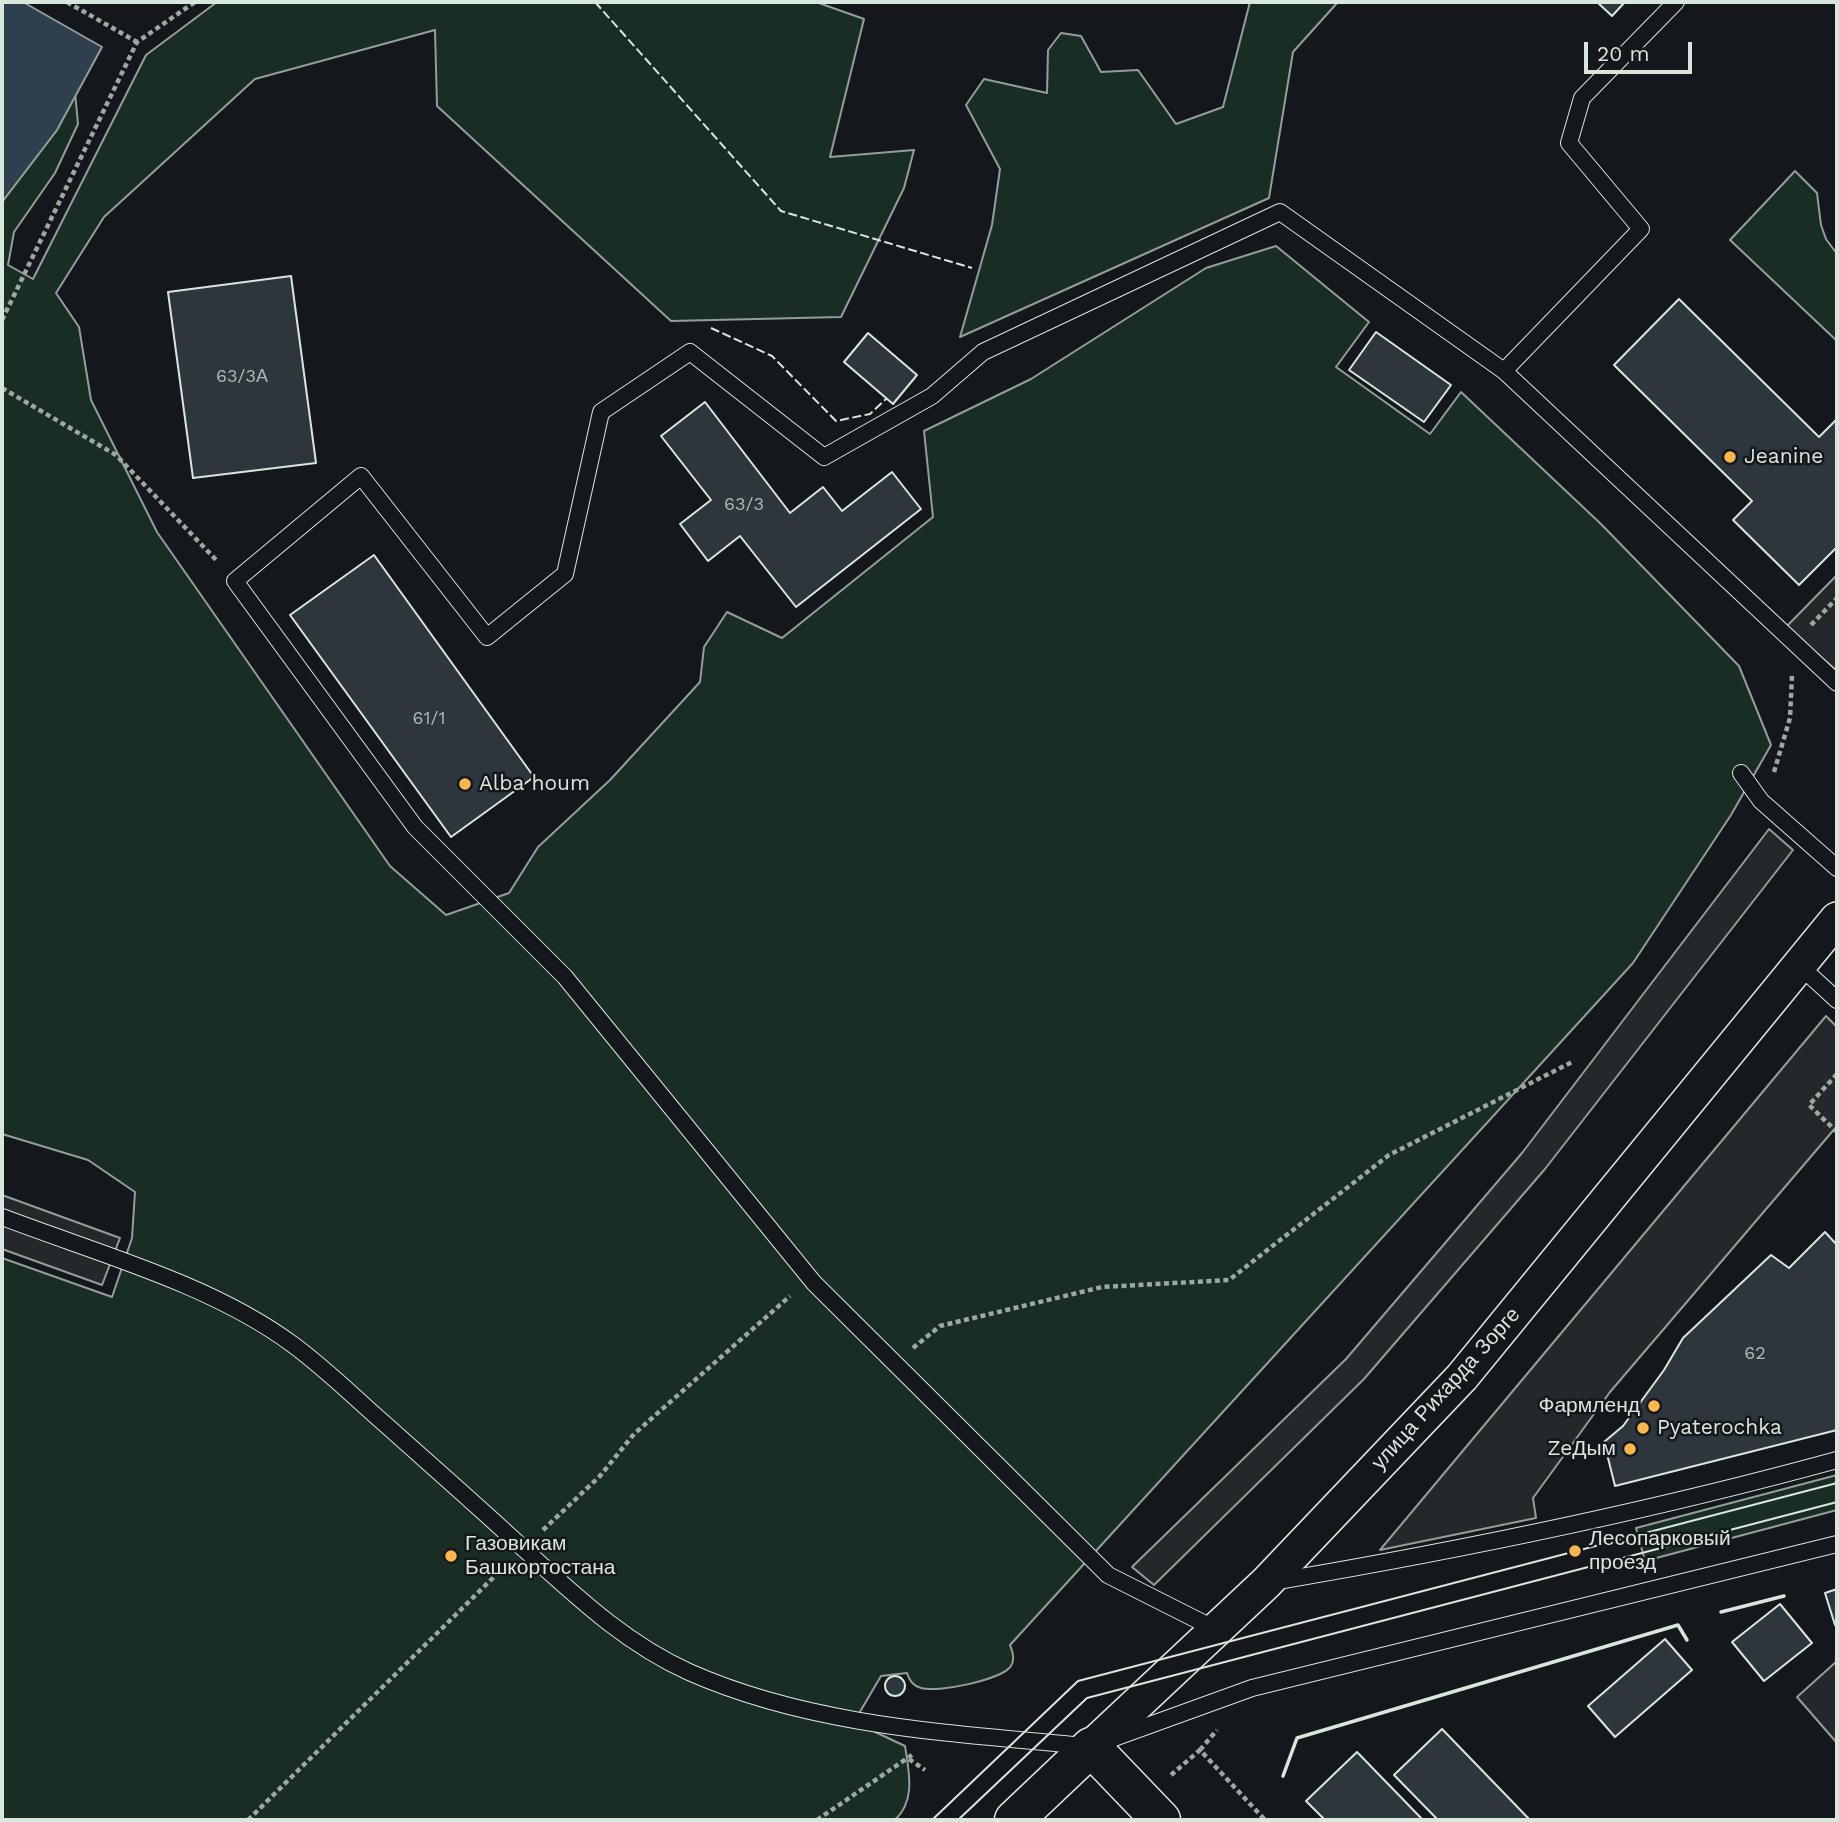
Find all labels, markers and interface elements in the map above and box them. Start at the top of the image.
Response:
scale bar [1587,28,1696,72]
text: 20 m [1597,41,1649,66]
house number: 63/3А [216,366,268,388]
place label: Jeanine [1744,444,1823,470]
marker: Jeanine [1722,449,1738,465]
house number: 63/3 [724,494,764,516]
house number: 61/1 [413,708,445,730]
place label: Alba houm [479,771,590,797]
marker: Alba houm [457,776,473,792]
street label: улица Рихарда Зорге [1366,1303,1526,1475]
house number: 62 [1744,1343,1766,1365]
place label: Фармленд [1538,1393,1640,1419]
marker: Фармленд [1646,1398,1662,1414]
place label: Pyaterochka [1657,1415,1782,1441]
marker: Pyaterochka [1635,1420,1651,1436]
place label: ZeДым [1547,1436,1616,1462]
marker: ZeДым [1622,1441,1638,1457]
place label: Лесопарковый проезд [1589,1526,1731,1576]
place label: Газовикам Башкортостана [465,1531,616,1581]
marker: Лесопарковый проезд [1567,1543,1583,1559]
marker: Газовикам Башкортостана [443,1548,459,1564]

